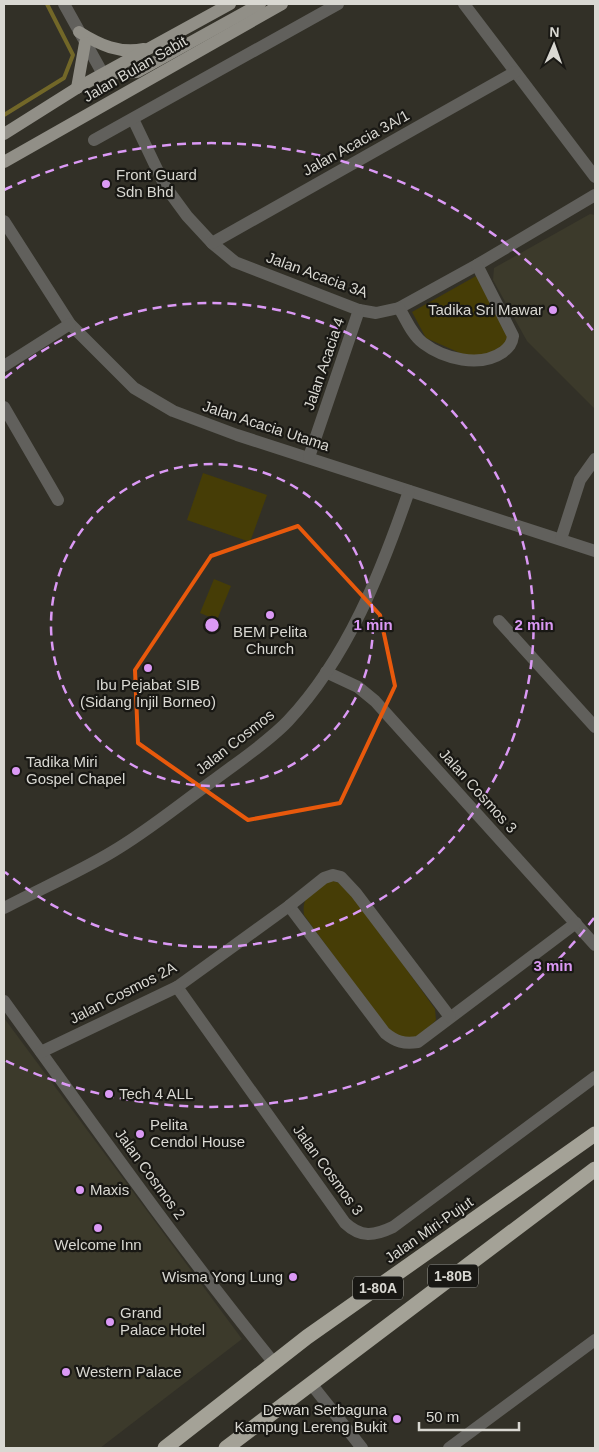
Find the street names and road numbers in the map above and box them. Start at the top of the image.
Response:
street label: Jalan Bulan Sabit [80,32,190,105]
street label: Jalan Acacia 3A/1 [299,106,412,179]
street label: Jalan Acacia 3A [264,248,370,301]
street label: Jalan Acacia 4 [300,315,347,412]
street label: Jalan Acacia Utama [200,397,332,454]
street label: Jalan Cosmos [192,706,277,778]
street label: Jalan Cosmos 3 [436,745,521,836]
street label: Jalan Cosmos 2A [67,958,179,1027]
street label: Jalan Cosmos 3 [290,1121,367,1218]
street label: Jalan Cosmos 2 [112,1125,189,1222]
street label: Jalan Miri-Pujut [381,1193,477,1266]
road number: 1-80B [428,1264,478,1288]
road number: 1-80A [353,1276,403,1300]

